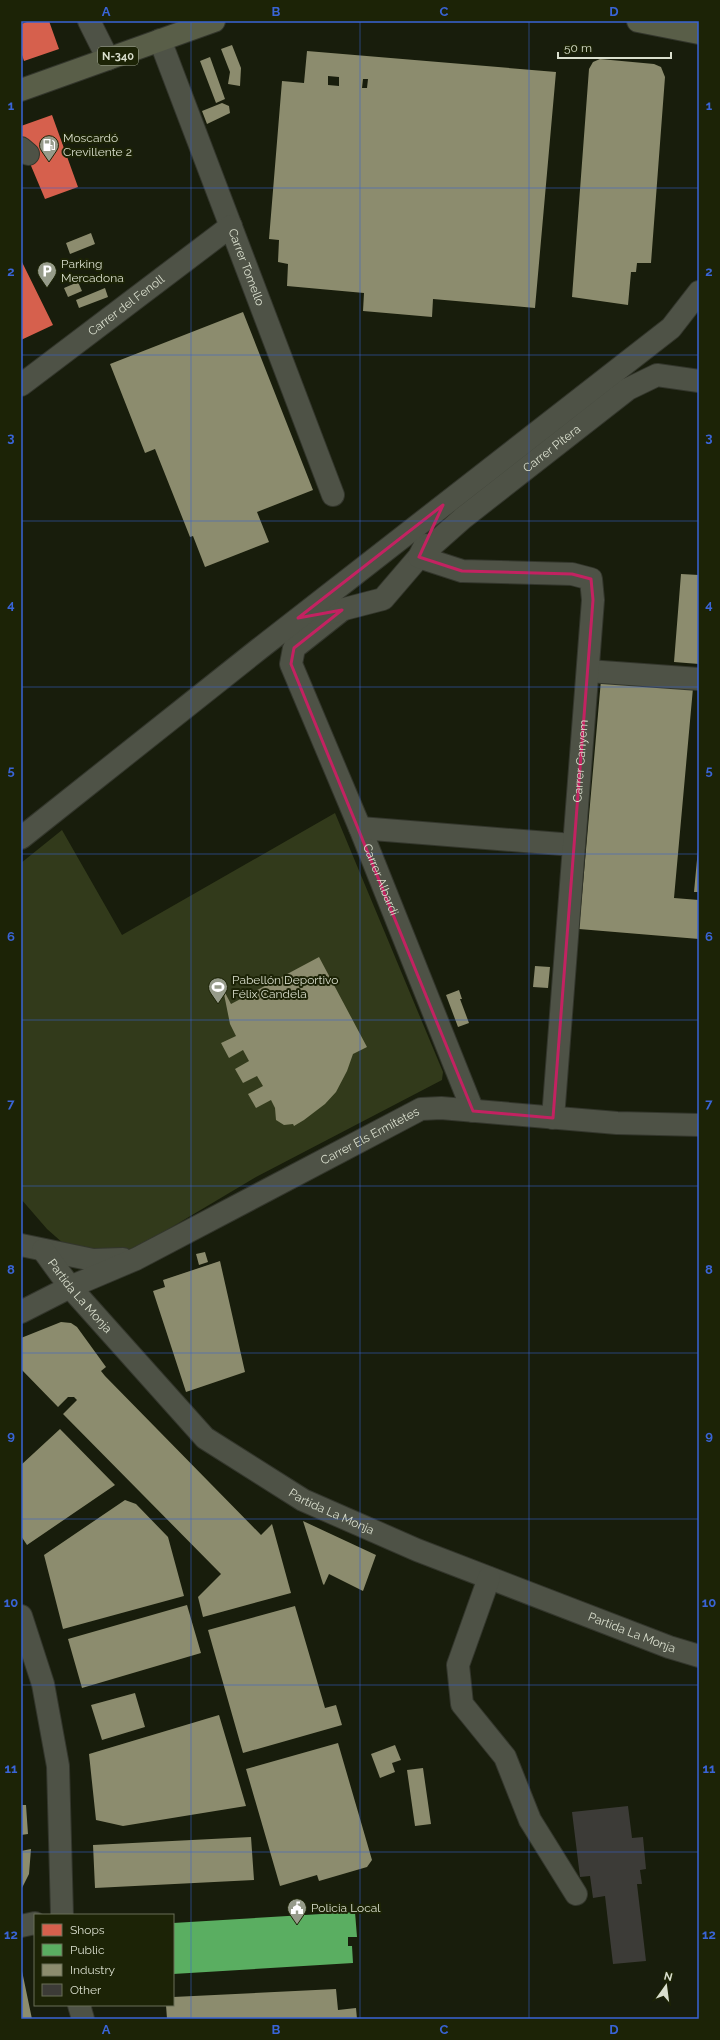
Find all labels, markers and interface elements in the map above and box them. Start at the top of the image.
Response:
text: A [102,4,111,19]
text: B [272,4,281,19]
text: C [440,4,449,19]
text: D [609,4,619,19]
scale bar [558,34,671,60]
text: 50 m [564,41,592,55]
road number: N-340 [98,47,138,65]
text: 1 [8,98,15,113]
text: 1 [706,98,713,113]
place label: Moscardó Crevillente 2 [63,131,132,159]
fuel station icon: Moscardó Crevillente 2 [38,134,60,162]
street label: Carrer Tomello [225,227,267,308]
place label: Parking Mercadona [61,257,124,285]
parking icon: Parking Mercadona [36,260,58,288]
text: 2 [7,264,15,279]
text: 2 [705,264,713,279]
street label: Carrer del Fenoll [85,272,168,339]
street label: Carrer Pitera [520,422,583,475]
text: 3 [7,430,15,445]
text: 3 [705,430,713,445]
text: 4 [7,597,15,612]
text: 4 [705,597,713,612]
street label: Carrer Canyem [570,719,591,803]
text: 5 [7,763,15,778]
text: 5 [705,763,713,778]
street label: Carrer Albardi [360,842,401,918]
text: 6 [7,929,15,944]
text: 6 [705,929,713,944]
place label: Pabellón Deportivo Félix Candela [232,973,338,1001]
sports icon: Pabellón Deportivo Félix Candela [207,976,229,1004]
text: 7 [7,1096,15,1111]
text: 7 [705,1096,713,1111]
street label: Carrer Els Ermitetes [318,1104,422,1168]
street label: Partida La Monja [45,1256,115,1336]
text: 8 [7,1262,15,1277]
text: 8 [705,1262,713,1277]
text: 9 [7,1428,15,1443]
text: 9 [705,1428,713,1443]
street label: Partida La Monja [286,1486,376,1537]
text: 10 [4,1595,18,1610]
text: 10 [702,1595,716,1610]
street label: Partida La Monja [586,1610,677,1656]
text: 11 [5,1761,18,1776]
text: 11 [703,1761,716,1776]
public building icon: Policia Local [286,1897,308,1925]
place label: Policia Local [311,1901,381,1915]
legend [34,1914,174,2006]
text: Shops [70,1923,105,1937]
text: 12 [4,1927,18,1942]
text: 12 [702,1927,716,1942]
text: Public [70,1943,105,1957]
text: Industry [70,1963,116,1977]
north arrow [646,1966,686,2006]
text: N [663,1969,674,1984]
text: Other [70,1983,102,1997]
text: A [102,2022,111,2037]
text: B [272,2022,281,2037]
text: C [440,2022,449,2037]
text: D [609,2022,619,2037]

